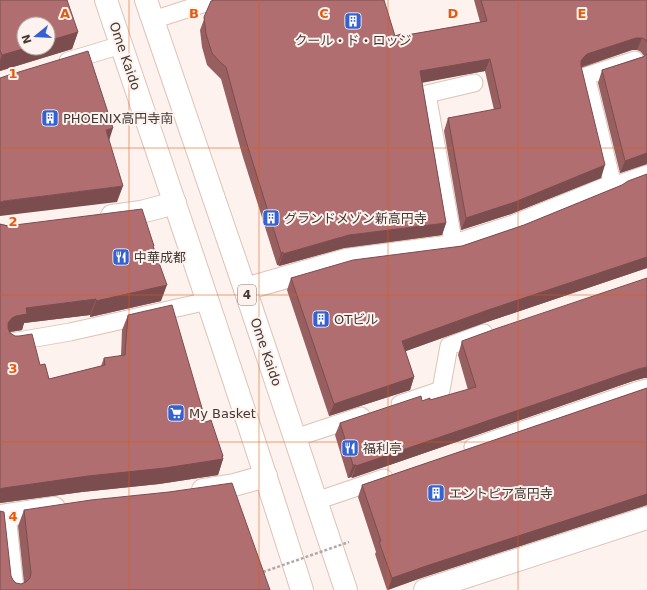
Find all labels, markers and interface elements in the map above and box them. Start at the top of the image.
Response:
text: A [60,6,70,21]
text: B [189,6,199,21]
text: C [319,6,329,21]
text: D [448,6,459,21]
text: E [578,6,586,21]
building icon: クール・ド・ロッジ [343,11,363,31]
north arrow [16,16,56,56]
street label: Ome Kaido [106,20,144,92]
text: N [19,33,35,45]
place label: クール・ド・ロッジ [294,33,412,48]
text: 1 [8,66,18,81]
building icon: PHOENIX高円寺南 [40,108,60,128]
place label: PHOENIX高円寺南 [63,111,174,126]
building icon: グランドメゾン新高円寺 [261,208,281,228]
place label: グランドメゾン新高円寺 [284,211,427,226]
text: 2 [8,214,18,229]
restaurant icon: 中華成都 [111,247,131,267]
place label: 中華成都 [134,250,186,265]
road number: 4 [238,285,256,305]
building icon: OTビル [311,309,331,329]
place label: OTビル [334,312,378,327]
street label: Ome Kaido [247,316,285,388]
text: 3 [8,361,18,376]
supermarket icon: My Basket [166,403,186,423]
place label: My Basket [189,406,256,421]
restaurant icon: 福利亭 [340,438,360,458]
place label: 福利亭 [363,441,402,456]
building icon: エントピア高円寺 [426,483,446,503]
place label: エントピア高円寺 [449,486,553,501]
text: 4 [8,509,18,524]

